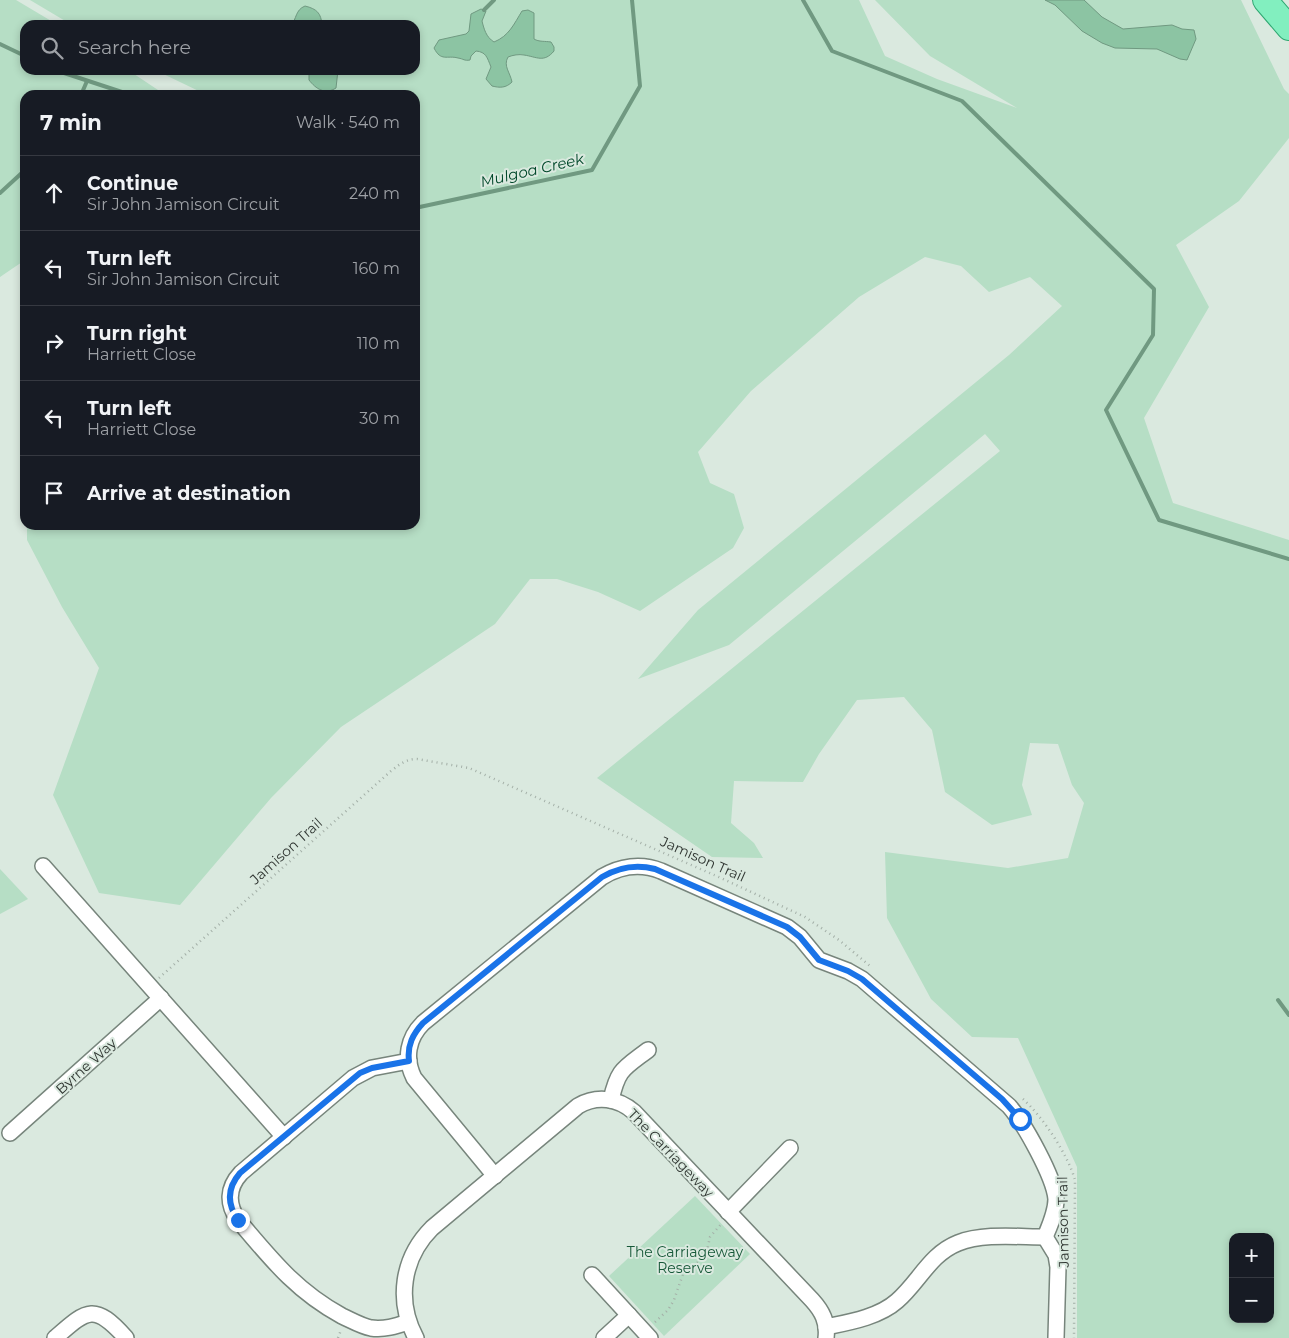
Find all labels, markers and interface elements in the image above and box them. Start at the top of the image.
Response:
search box [20,20,420,75]
icon: search [38,34,66,62]
text: Search here [78,36,191,59]
text: 7 min [40,110,102,135]
text: Walk · 540 m [296,113,400,132]
water label: Mulgoa Creek [478,149,587,191]
text: Continue [87,172,178,195]
icon: ahead [40,179,68,207]
text: 240 m [349,184,400,203]
text: Sir John Jamison Circuit [87,195,280,214]
text: Turn left [87,247,172,270]
icon: left [40,254,68,282]
text: 160 m [353,259,400,278]
text: Sir John Jamison Circuit [87,270,280,289]
text: Turn right [87,322,187,345]
icon: right [40,329,68,357]
text: 110 m [357,334,400,353]
text: Harriett Close [87,345,196,364]
text: Turn left [87,397,172,420]
icon: left [40,404,68,432]
text: 30 m [359,409,400,428]
text: Harriett Close [87,420,196,439]
icon: arrive [40,479,68,507]
text: Arrive at destination [87,482,291,505]
street label: Jamison Trail [245,814,326,889]
street label: Jamison Trail [657,832,748,886]
street label: Byrne Way [52,1034,120,1098]
street label: The Carriageway [624,1105,718,1201]
route start [1009,1108,1032,1131]
street label: Jamison Trail [1053,1176,1073,1269]
route end [227,1209,250,1232]
map controls [1229,1233,1274,1323]
button: + [1229,1233,1274,1278]
park label: The Carriageway Reserve [627,1243,744,1277]
button: − [1229,1278,1274,1323]

